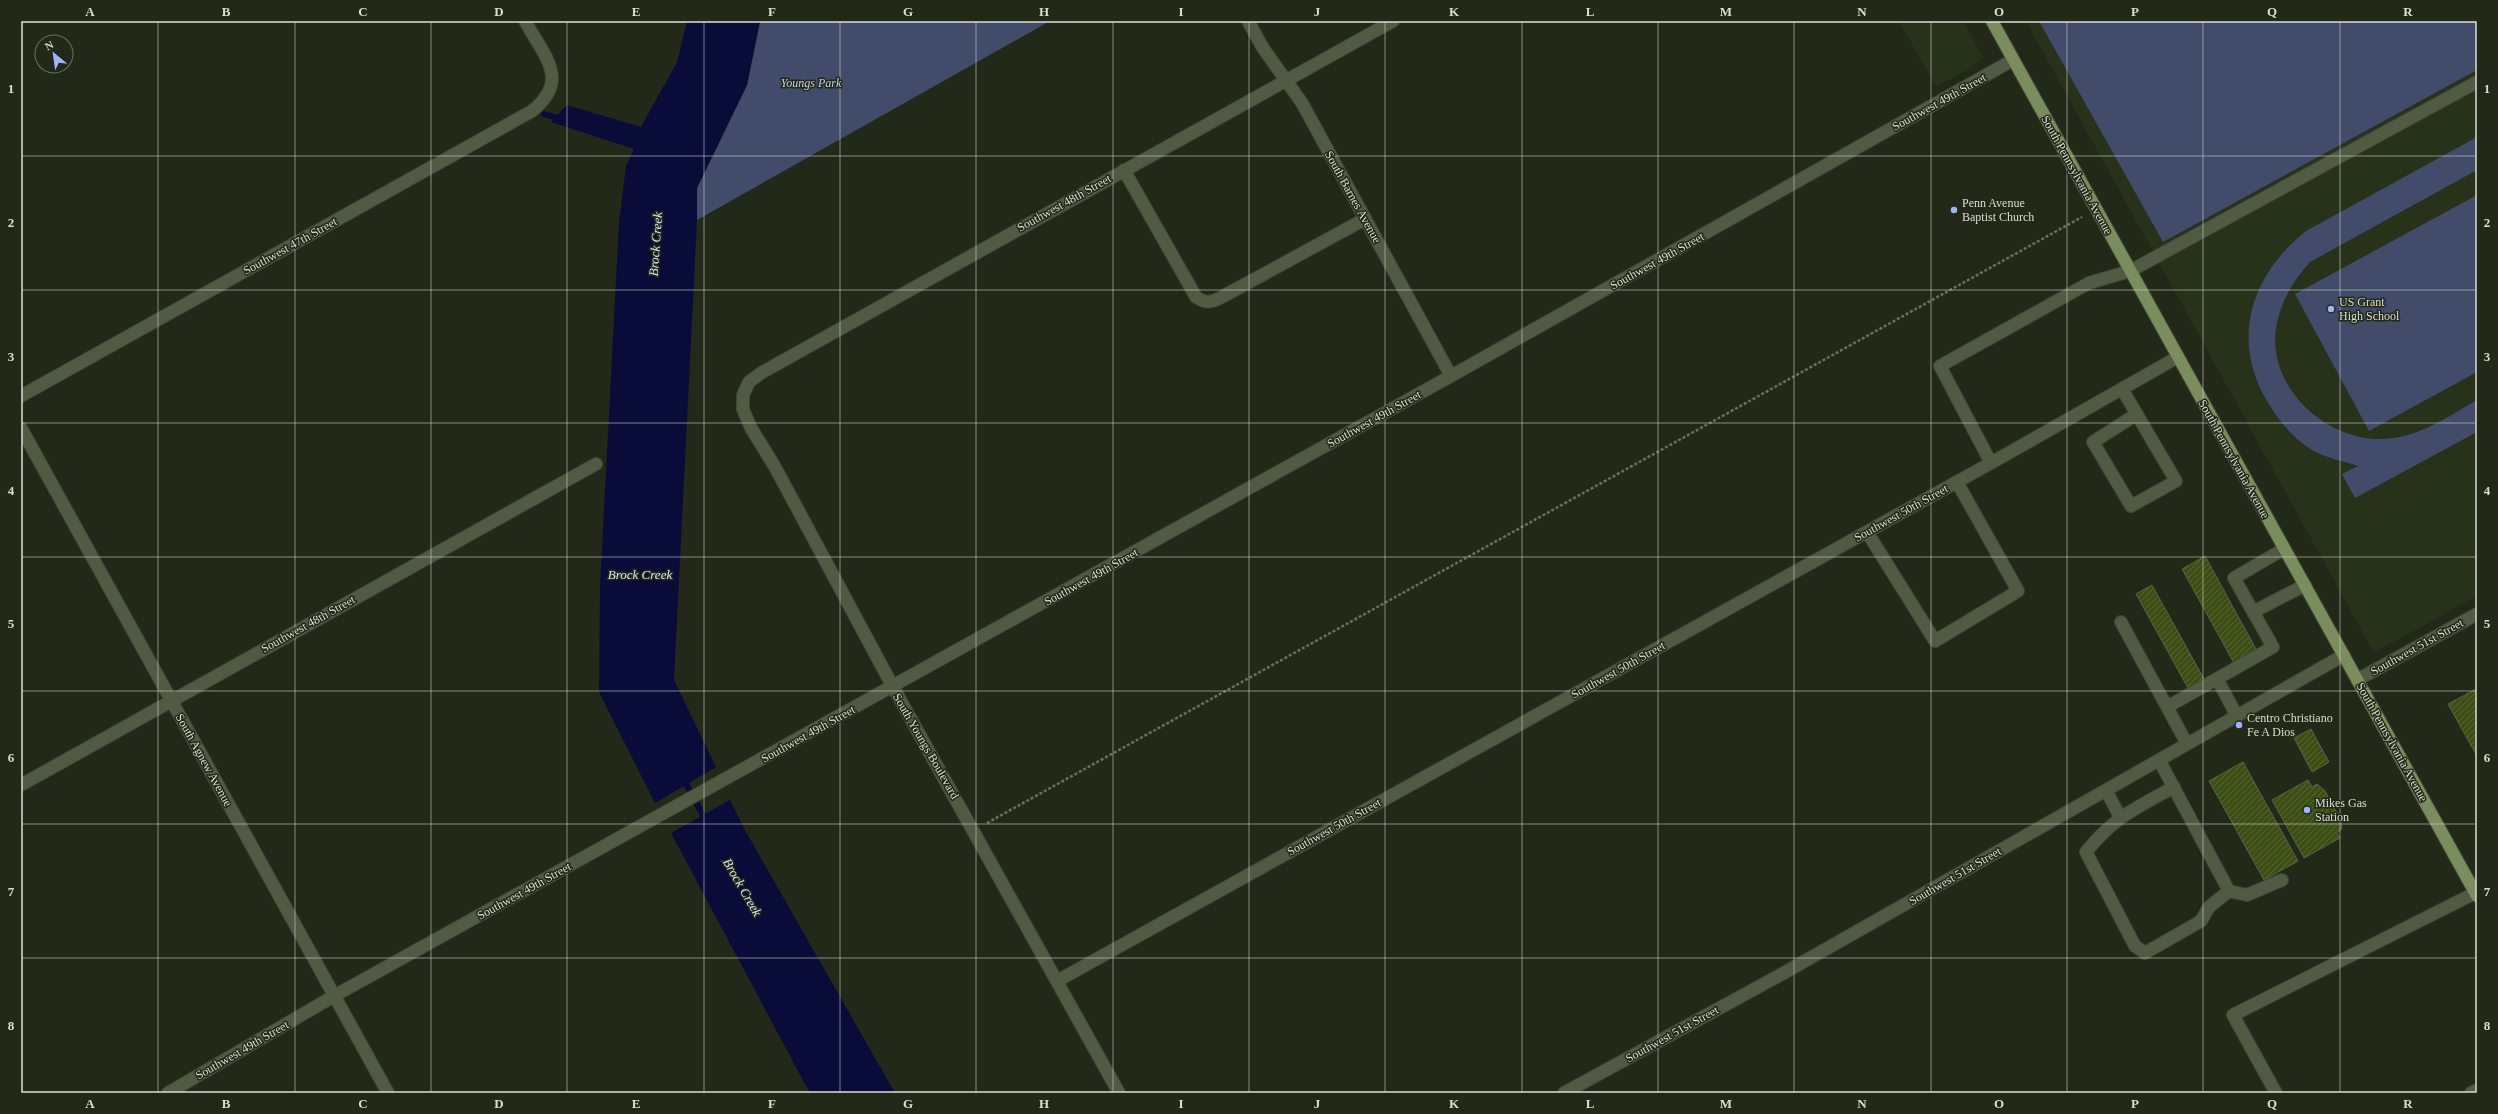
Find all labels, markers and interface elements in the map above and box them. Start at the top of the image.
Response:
text: A [85,4,95,19]
text: B [222,4,231,19]
text: C [358,4,368,19]
text: D [494,4,504,19]
text: E [632,4,640,19]
text: F [768,4,776,19]
text: G [903,4,913,19]
text: H [1039,4,1049,19]
text: I [1178,4,1184,19]
text: J [1314,4,1321,19]
text: K [1449,4,1460,19]
text: L [1586,4,1595,19]
text: M [1720,4,1732,19]
text: N [1857,4,1867,19]
text: O [1994,4,2004,19]
text: P [2131,4,2139,19]
text: Q [2267,4,2277,19]
text: R [2403,4,2413,19]
north arrow [34,34,74,74]
text: N [43,38,56,52]
street label: Southwest 49th Street [1890,70,1989,134]
park label: Youngs Park [781,76,842,90]
text: 1 [8,81,14,96]
text: 1 [2484,81,2490,96]
street label: South Pennsylvania Avenue [2038,113,2116,237]
street label: South Barnes Avenue [1322,149,1384,245]
street label: Southwest 48th Street [1015,171,1114,235]
place label: Penn Avenue Baptist Church [1962,196,2034,224]
marker: Penn Avenue Baptist Church [1949,205,1959,215]
water label: Brock Creek [646,211,665,277]
street label: Southwest 47th Street [241,214,340,278]
text: 2 [8,215,14,230]
text: 2 [2484,215,2490,230]
street label: Southwest 49th Street [1608,229,1707,293]
place label: US Grant High School [2339,295,2400,323]
marker: US Grant High School [2326,304,2336,314]
text: 3 [8,349,15,364]
text: 3 [2484,349,2491,364]
street label: Southwest 49th Street [1325,387,1424,451]
street label: South Pennsylvania Avenue [2195,397,2273,521]
street label: Southwest 50th Street [1852,481,1951,545]
text: 4 [8,483,15,498]
text: 4 [2484,483,2491,498]
street label: Southwest 49th Street [1042,545,1141,609]
water label: Brock Creek [608,567,672,582]
street label: Southwest 48th Street [259,592,358,656]
street label: Southwest 51st Street [2368,615,2466,678]
text: 5 [8,616,15,631]
text: 5 [2484,616,2491,631]
street label: Southwest 50th Street [1569,638,1668,702]
street label: South Pennsylvania Avenue [2353,680,2431,804]
street label: South Youngs Boulevard [890,691,962,801]
street label: Southwest 49th Street [759,702,858,766]
street label: South Agnew Avenue [173,711,235,809]
place label: Centro Christiano Fe A Dios [2247,711,2333,739]
marker: Centro Christiano Fe A Dios [2234,720,2244,730]
text: 6 [8,750,15,765]
text: 6 [2484,750,2491,765]
street label: Southwest 50th Street [1285,795,1384,859]
place label: Mikes Gas Station [2315,796,2367,824]
marker: Mikes Gas Station [2302,805,2312,815]
street label: Southwest 51st Street [1906,844,2004,908]
water label: Brock Creek [720,856,765,919]
street label: Southwest 49th Street [475,859,574,923]
text: 7 [8,884,15,899]
text: 7 [2484,884,2491,899]
street label: Southwest 51st Street [1623,1002,1721,1065]
street label: Southwest 49th Street [193,1017,292,1082]
text: 8 [8,1018,15,1033]
text: 8 [2484,1018,2491,1033]
text: A [85,1096,95,1111]
text: B [222,1096,231,1111]
text: C [358,1096,368,1111]
text: D [494,1096,504,1111]
text: E [632,1096,640,1111]
text: F [768,1096,776,1111]
text: G [903,1096,913,1111]
text: H [1039,1096,1049,1111]
text: I [1178,1096,1184,1111]
text: J [1314,1096,1321,1111]
text: K [1449,1096,1460,1111]
text: L [1586,1096,1595,1111]
text: M [1720,1096,1732,1111]
text: N [1857,1096,1867,1111]
text: O [1994,1096,2004,1111]
text: P [2131,1096,2139,1111]
text: Q [2267,1096,2277,1111]
text: R [2403,1096,2413,1111]

